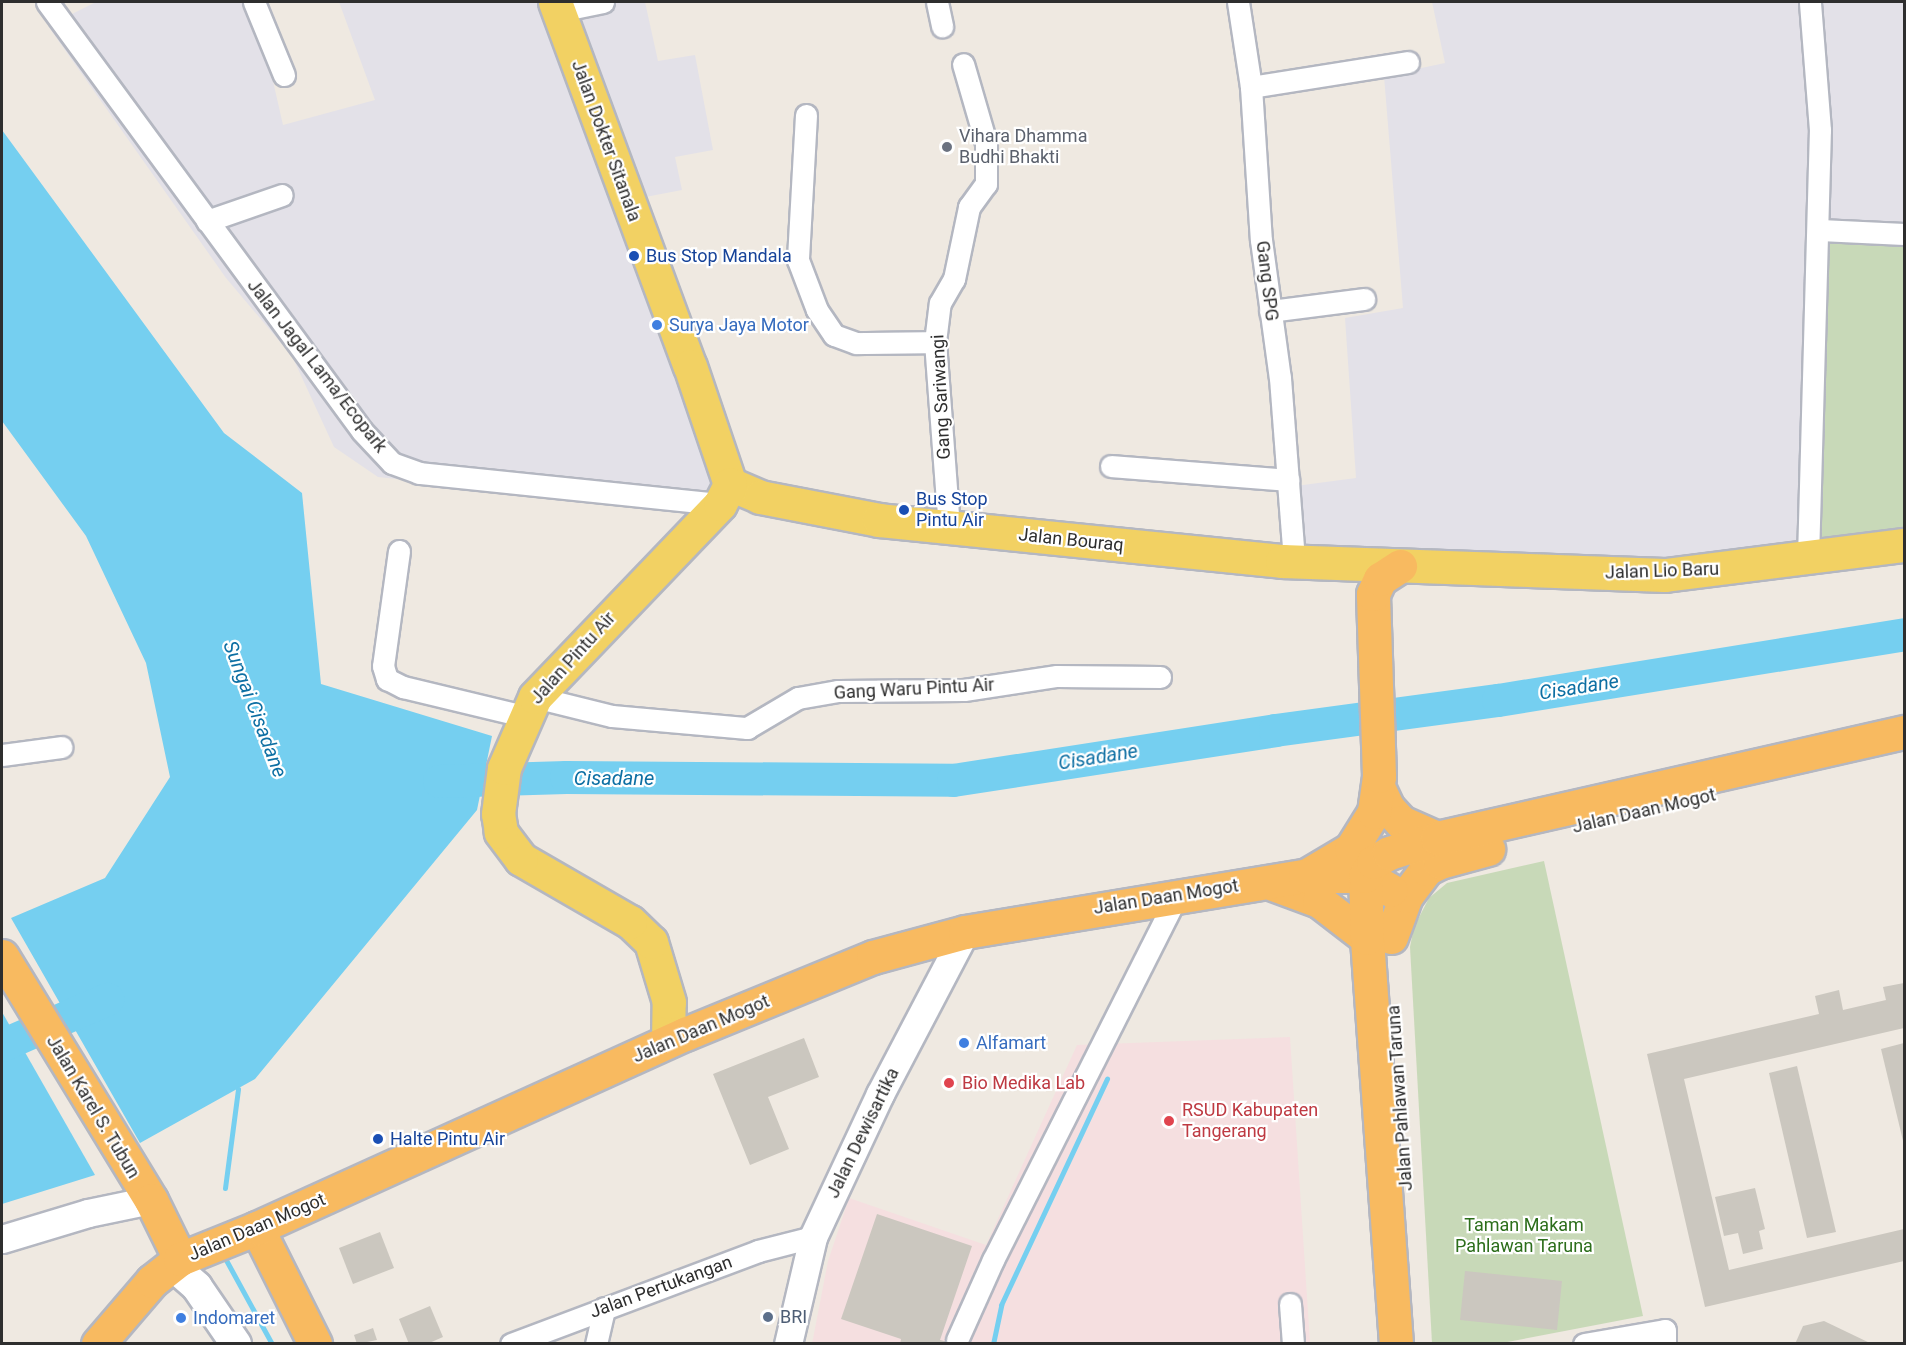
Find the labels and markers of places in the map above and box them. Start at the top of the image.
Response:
place label: Vihara Dhamma Budhi Bhakti [959,126,1087,168]
marker: Vihara Dhamma Budhi Bhakti [940,140,954,154]
place label: Bus Stop Mandala [646,245,792,267]
marker: Bus Stop Mandala [627,249,641,263]
place label: Surya Jaya Motor [669,314,809,336]
marker: Surya Jaya Motor [650,318,664,332]
place label: Bus Stop Pintu Air [916,489,988,532]
marker: Bus Stop Pintu Air [897,503,911,517]
place label: Alfamart [976,1032,1046,1054]
marker: Alfamart [957,1036,971,1050]
place label: Bio Medika Lab [962,1072,1085,1094]
marker: Bio Medika Lab [940,1074,958,1092]
place label: RSUD Kabupaten Tangerang [1182,1100,1318,1142]
marker: RSUD Kabupaten Tangerang [1160,1112,1178,1130]
place label: Halte Pintu Air [390,1128,505,1150]
marker: Halte Pintu Air [371,1132,385,1146]
place label: BRI [780,1306,807,1328]
place label: Indomaret [193,1307,275,1329]
marker: BRI [761,1310,775,1324]
marker: Indomaret [174,1311,188,1325]

